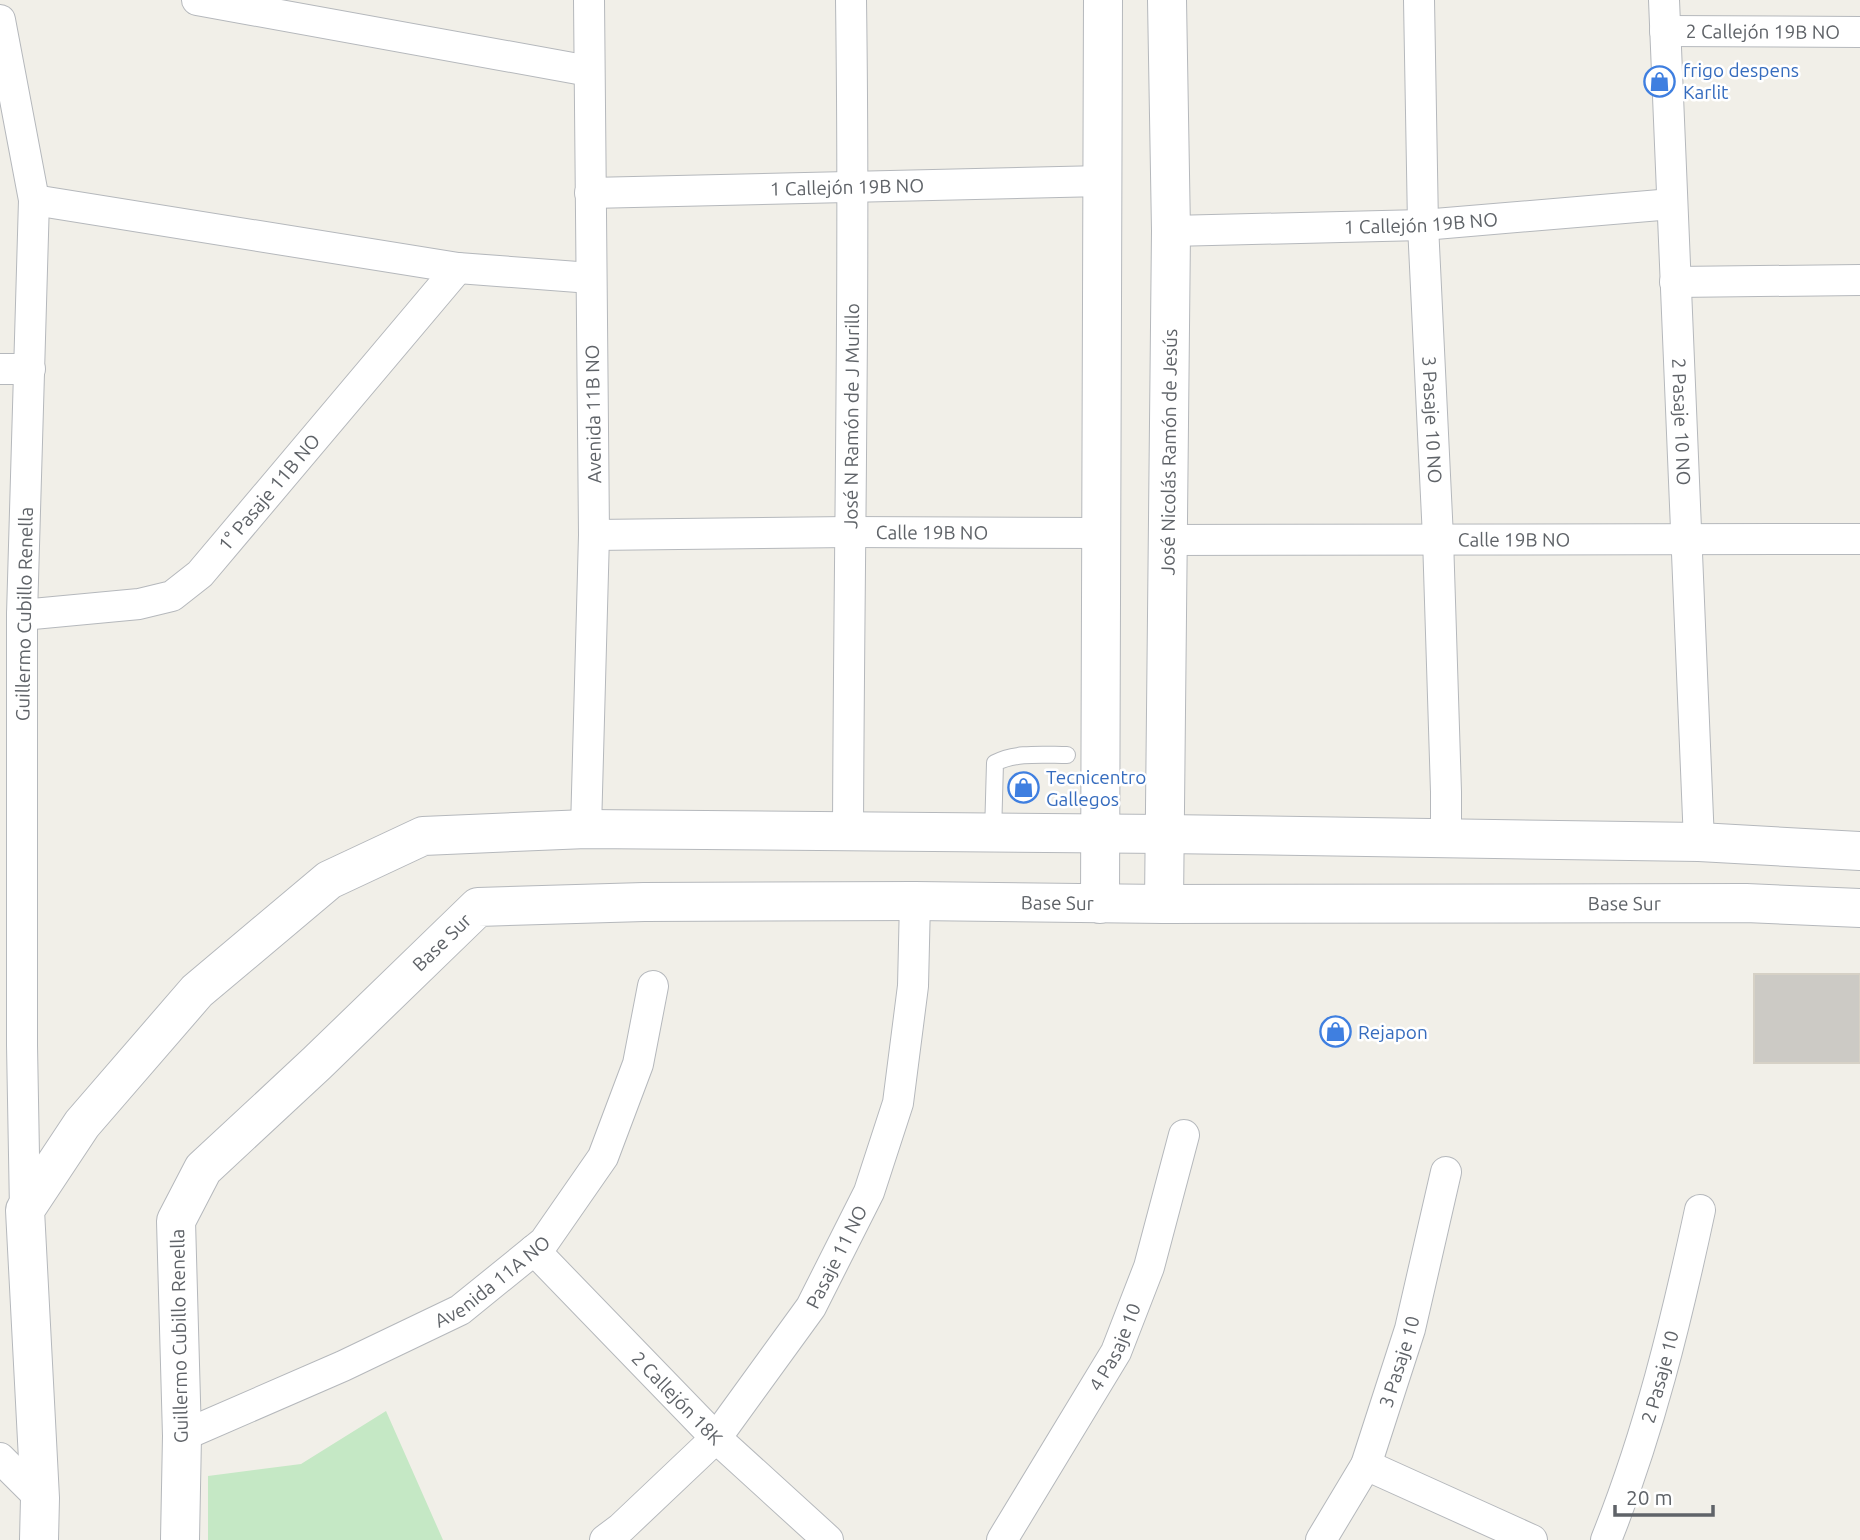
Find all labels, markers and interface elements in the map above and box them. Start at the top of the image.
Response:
street label: 2 Callejón 19B NO [1686,20,1840,43]
place label: frigo despens Karlit [1683,59,1799,103]
shop icon: frigo despens Karlit [1643,64,1677,98]
street label: 1 Callejón 19B NO [770,174,924,200]
street label: 1 Callejón 19B NO [1344,208,1499,238]
street label: José N Ramón de J Murillo [839,303,863,529]
street label: José Nicolás Ramón de Jesús [1156,329,1181,575]
street label: Avenida 11B NO [581,344,605,484]
street label: 3 Pasaje 10 NO [1418,355,1446,484]
street label: 2 Pasaje 10 NO [1668,357,1695,486]
street label: 1° Pasaje 11B NO [213,429,324,555]
street label: Guillermo Cubillo Renella [11,507,37,721]
street label: Calle 19B NO [876,521,988,544]
street label: Calle 19B NO [1458,528,1570,551]
place label: Tecnicentro Gallegos [1046,766,1146,810]
shop icon: Tecnicentro Gallegos [1006,771,1040,805]
street label: Base Sur [1021,891,1094,914]
street label: Base Sur [1588,892,1661,914]
street label: Base Sur [408,909,476,975]
shop icon: Rejapon [1318,1015,1352,1049]
place label: Rejapon [1358,1021,1428,1043]
street label: Pasaje 11 NO [801,1201,872,1312]
street label: Guillermo Cubillo Renella [166,1229,192,1443]
street label: Avenida 11A NO [431,1231,554,1331]
street label: 4 Pasaje 10 [1084,1300,1145,1395]
street label: 3 Pasaje 10 [1374,1314,1424,1410]
street label: 2 Pasaje 10 [1636,1328,1683,1426]
street label: 2 Callejón 18K [627,1347,728,1449]
scale bar [1615,1474,1713,1518]
text: 20 m [1626,1485,1673,1509]

